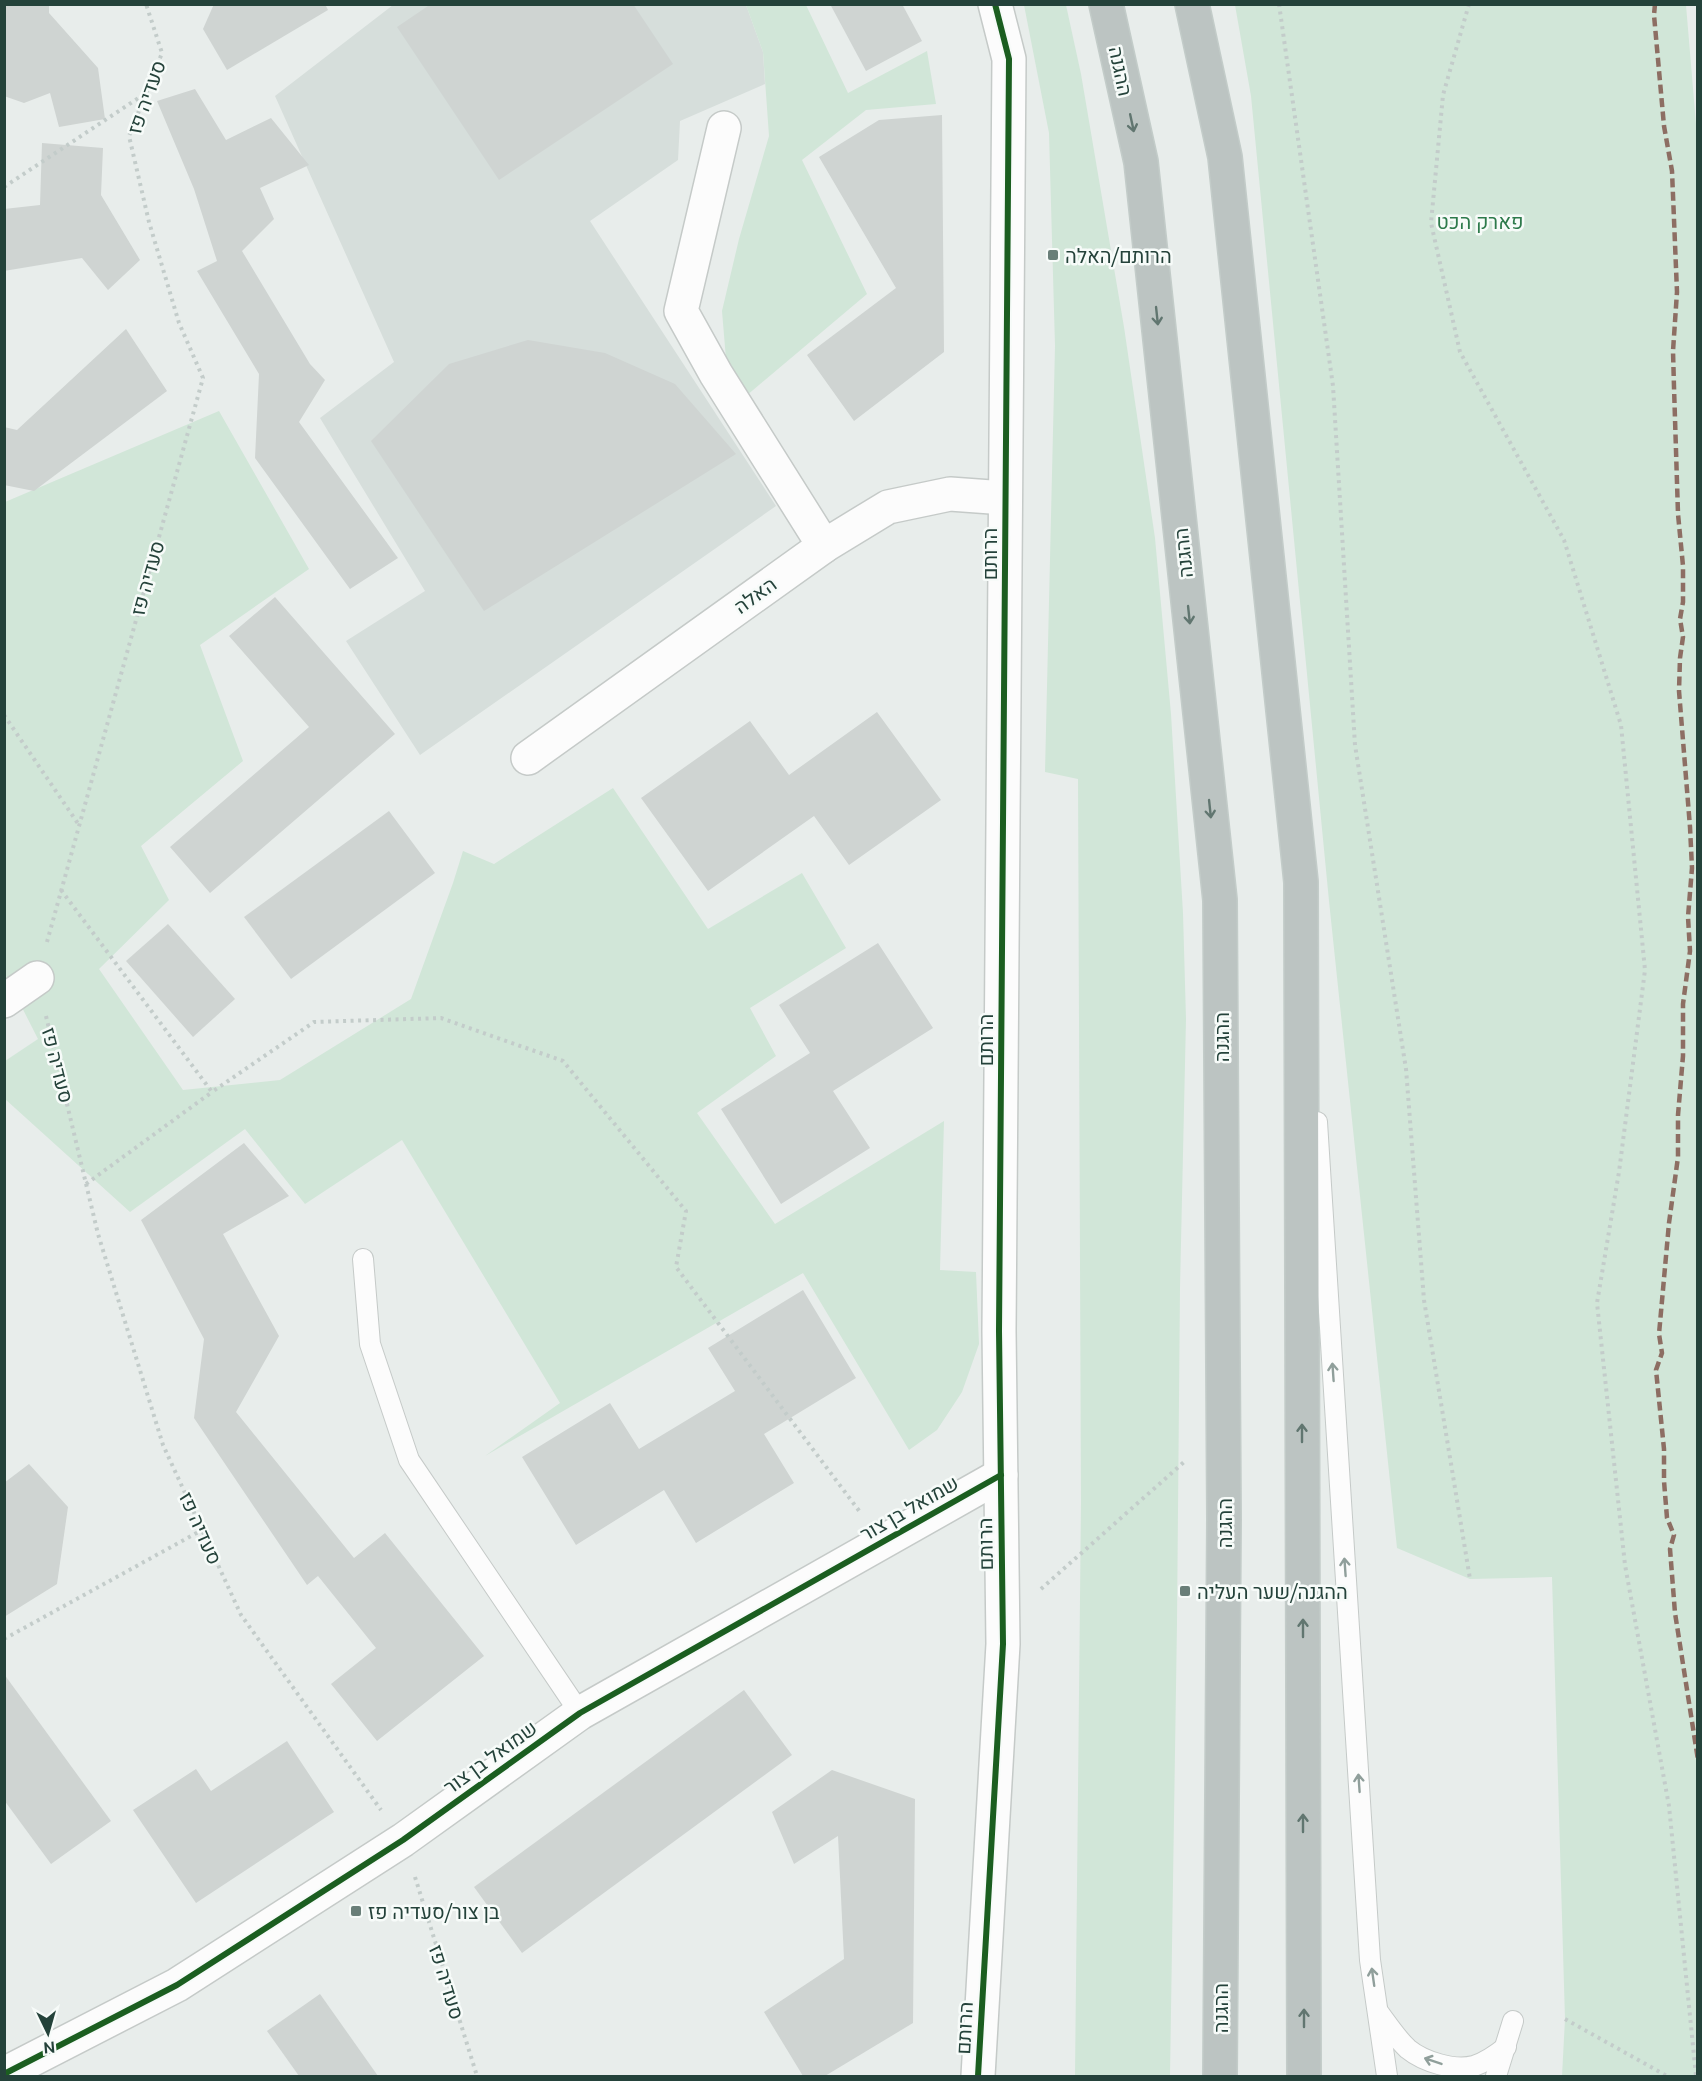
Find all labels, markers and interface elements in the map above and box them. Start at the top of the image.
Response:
street label: ההגנה [1105,44,1137,98]
street label: סעדיה פז [122,57,170,137]
one-way arrow [1127,113,1138,132]
park label: פארק הכט [1436,210,1524,233]
place label: הרותם/האלה [1065,244,1172,267]
marker: הרותם/האלה [1046,248,1060,262]
one-way arrow [1152,306,1163,326]
street label: ההגנה [1169,527,1197,579]
street label: הרותם [978,528,1001,580]
street label: סעדיה פז [125,538,169,618]
street label: האלה [729,572,781,618]
one-way arrow [1184,604,1195,624]
one-way arrow [1205,798,1216,818]
street label: ההגנה [1210,1012,1233,1062]
street label: הרותם [974,1014,997,1066]
street label: סעדיה פז [38,1025,78,1105]
one-way arrow [1327,1363,1338,1383]
one-way arrow [1296,1424,1308,1444]
street label: שמואל בן צור [856,1471,962,1545]
street label: סעדיה פז [175,1488,227,1568]
street label: ההגנה [1213,1498,1236,1548]
street label: הרותם [973,1517,997,1571]
one-way arrow [1339,1558,1350,1577]
place label: ההגנה/שער העליה [1197,1580,1348,1603]
marker: ההגנה/שער העליה [1178,1584,1192,1598]
one-way arrow [1297,1619,1309,1639]
street label: שמואל בן צור [439,1715,541,1799]
one-way arrow [1353,1773,1364,1793]
one-way arrow [1297,1814,1309,1834]
place label: בן צור/סעדיה פז [368,1900,500,1923]
marker: בן צור/סעדיה פז [349,1904,363,1918]
street label: סעדיה פז [425,1942,469,2022]
one-way arrow [1367,1968,1378,1987]
street label: ההגנה [1209,1983,1232,2033]
street label: הרותם [951,2001,977,2055]
north arrow [18,2003,78,2063]
one-way arrow [1298,2009,1309,2029]
text: N [43,2038,56,2057]
one-way arrow [1424,2054,1442,2065]

